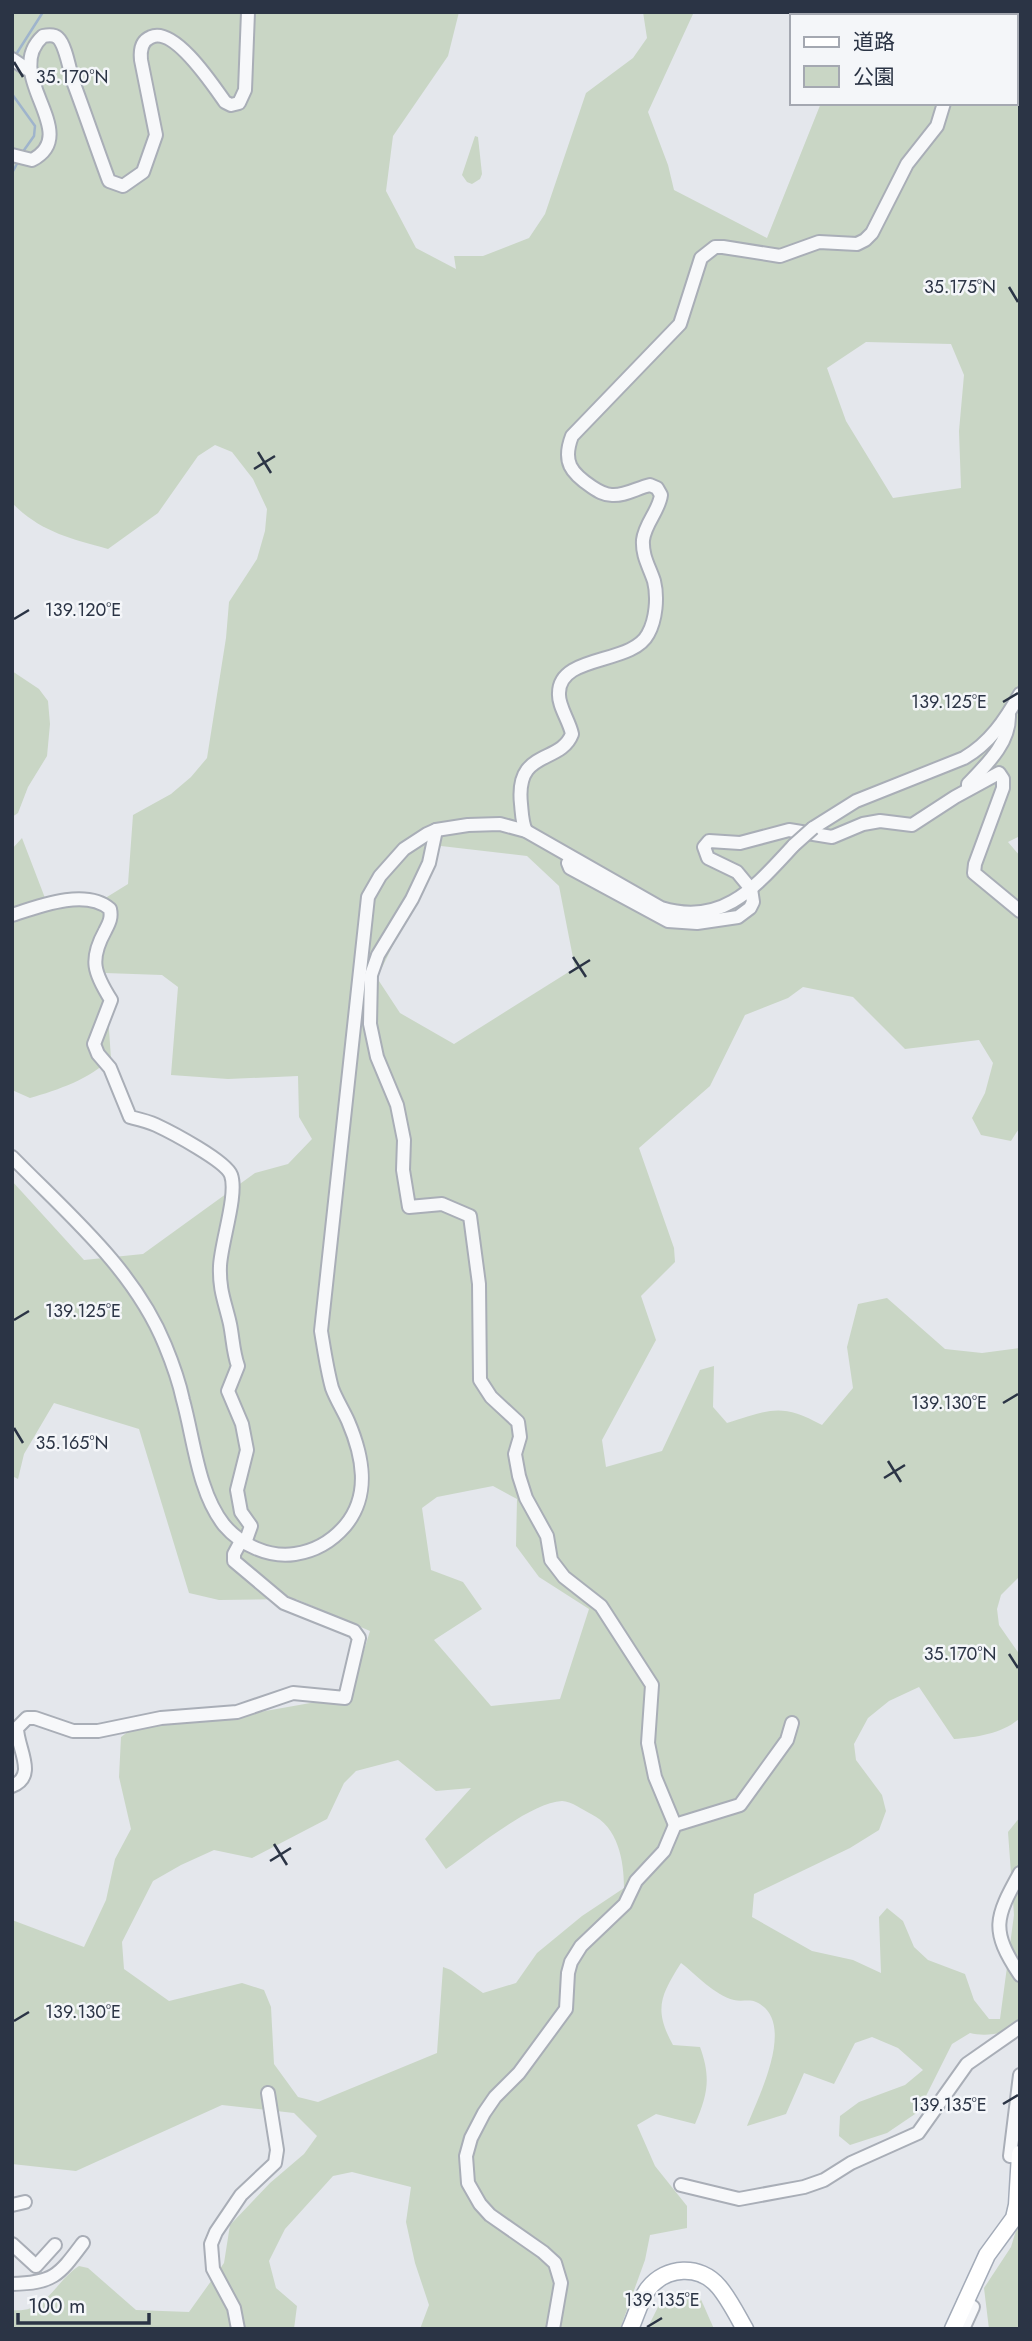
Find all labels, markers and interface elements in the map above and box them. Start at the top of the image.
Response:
legend [790,14,1018,105]
text: 道路 [853,27,895,57]
text: 公園 [853,62,895,92]
text: 35.170°N [36,64,108,90]
text: 35.175°N [924,274,996,300]
text: 139.120°E [45,597,121,623]
text: 139.125°E [911,689,987,715]
text: 139.125°E [45,1298,121,1324]
text: 139.130°E [911,1390,987,1416]
text: 35.165°N [36,1430,108,1456]
text: 35.170°N [924,1641,996,1667]
text: 139.130°E [45,1999,121,2025]
text: 139.135°E [911,2092,987,2118]
scale bar [18,2282,149,2326]
text: 139.135°E [624,2287,700,2313]
text: 100 m [28,2291,85,2321]

